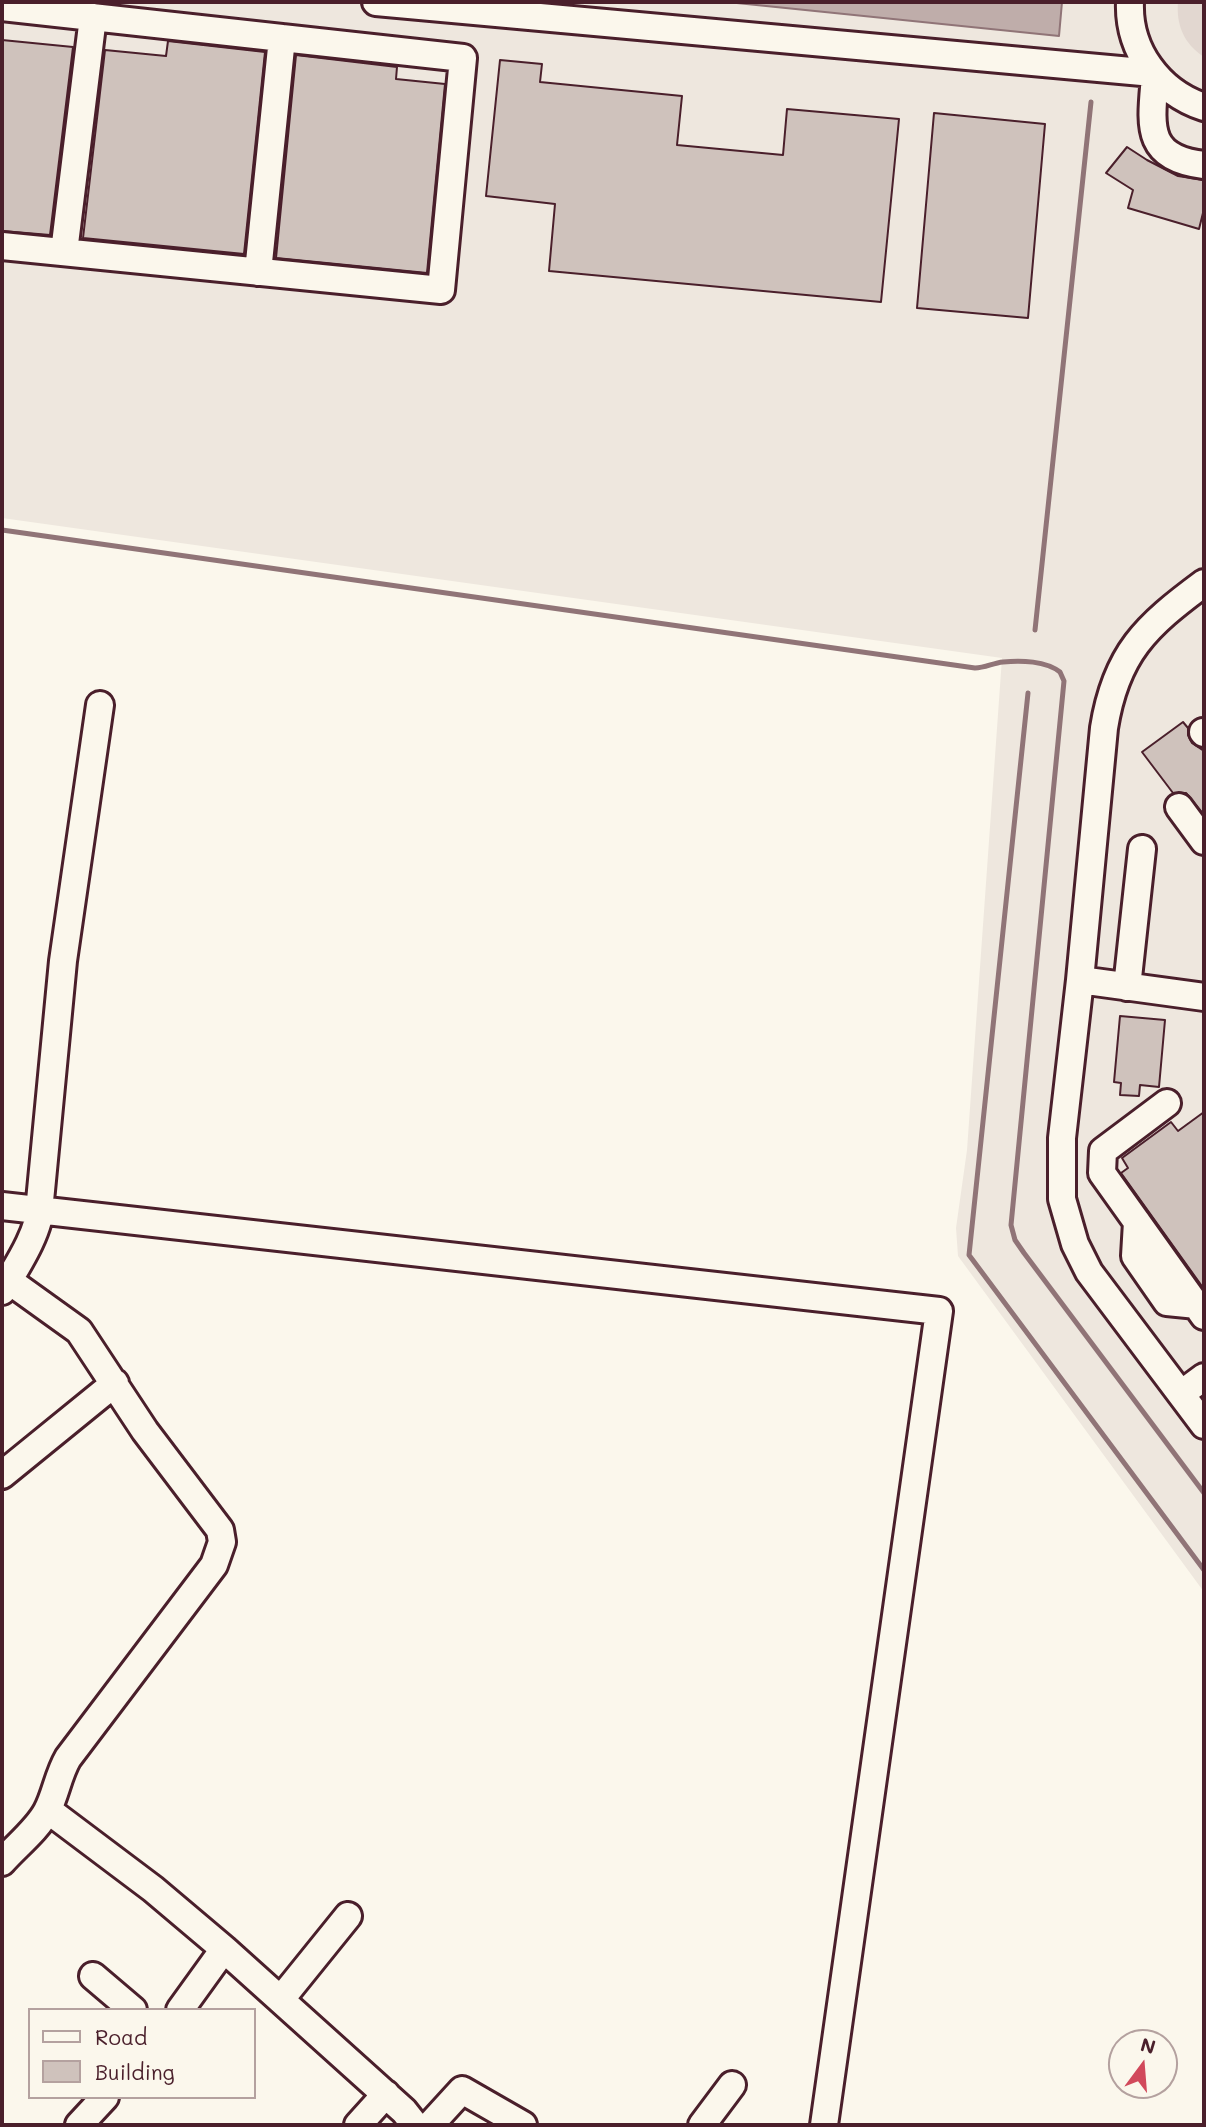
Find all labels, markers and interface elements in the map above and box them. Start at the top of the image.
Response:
legend [28,2008,256,2099]
text: Road [95,2023,147,2050]
north arrow [1108,2029,1178,2099]
text: N [1138,2031,1159,2059]
text: Building [95,2058,175,2085]

